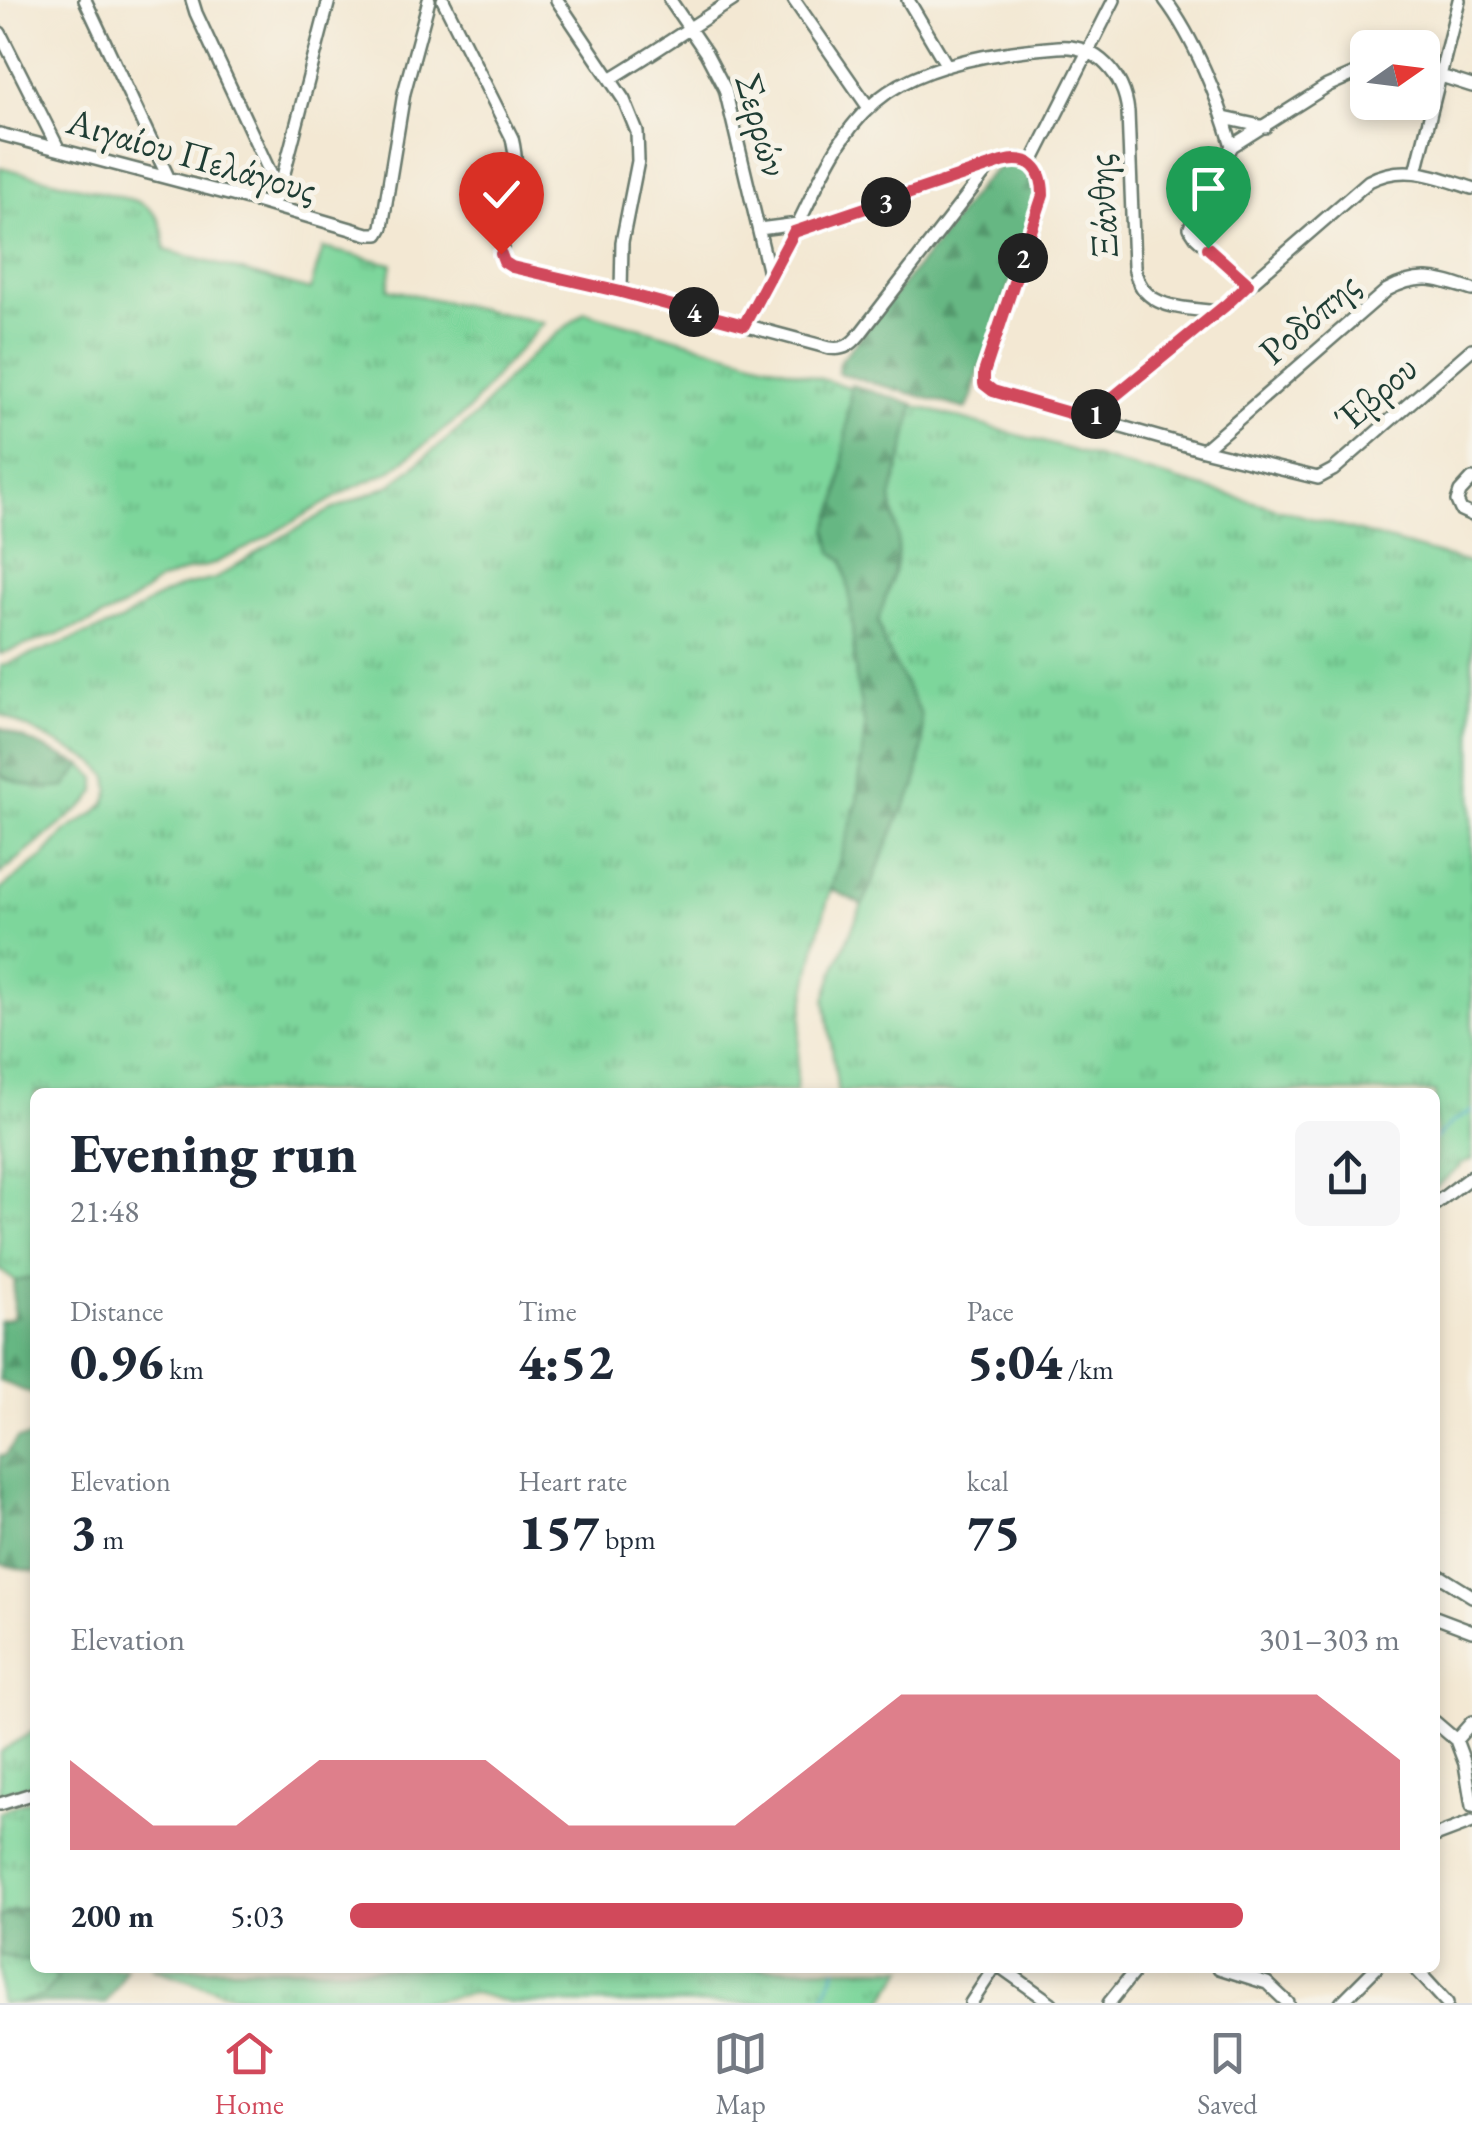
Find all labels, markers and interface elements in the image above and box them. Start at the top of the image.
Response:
north arrow [1350,30,1440,120]
map controls [1350,30,1440,120]
street label: Σερρών [724,68,800,182]
street label: Αιγαίου Πελάγους [61,95,323,214]
pin [1166,146,1251,249]
pin [459,152,544,255]
street label: Ξάνθης [1074,153,1129,259]
icon: arrive [1181,161,1236,216]
icon: check [474,167,529,222]
pin: 3 [861,177,911,227]
text: 3 [879,184,893,220]
pin: 2 [998,233,1048,283]
text: 2 [1016,240,1030,276]
street label: Ροδόπης [1248,261,1369,375]
pin: 4 [669,287,719,337]
text: 4 [687,294,701,330]
street label: Έβρου [1324,343,1427,442]
pin: 1 [1071,389,1121,439]
text: 1 [1089,396,1103,432]
text: Evening run [70,1117,357,1188]
button: share [1295,1121,1400,1226]
text: 21:48 [70,1190,139,1232]
text: Distance [70,1293,164,1329]
text: Time [518,1293,577,1329]
text: Pace [967,1293,1014,1329]
text: 0.96 [70,1329,164,1394]
text: 4:52 [518,1329,614,1394]
text: 5:04 [967,1329,1062,1394]
text: km [164,1351,204,1387]
text: /km [1062,1351,1114,1387]
text: Elevation [70,1463,171,1499]
text: Heart rate [518,1463,627,1499]
text: kcal [967,1463,1009,1499]
text: 3 [70,1499,97,1564]
text: 157 [518,1499,599,1564]
text: 75 [967,1499,1021,1564]
text: m [97,1521,124,1557]
text: bpm [599,1521,656,1557]
text: Elevation [70,1618,185,1660]
text: 301–303 m [1259,1618,1400,1660]
text: 200 m [70,1895,154,1937]
text: 5:03 [230,1895,284,1937]
tab: Home [215,2026,284,2122]
tab: Map [713,2026,768,2122]
tab: Saved [1197,2026,1257,2122]

